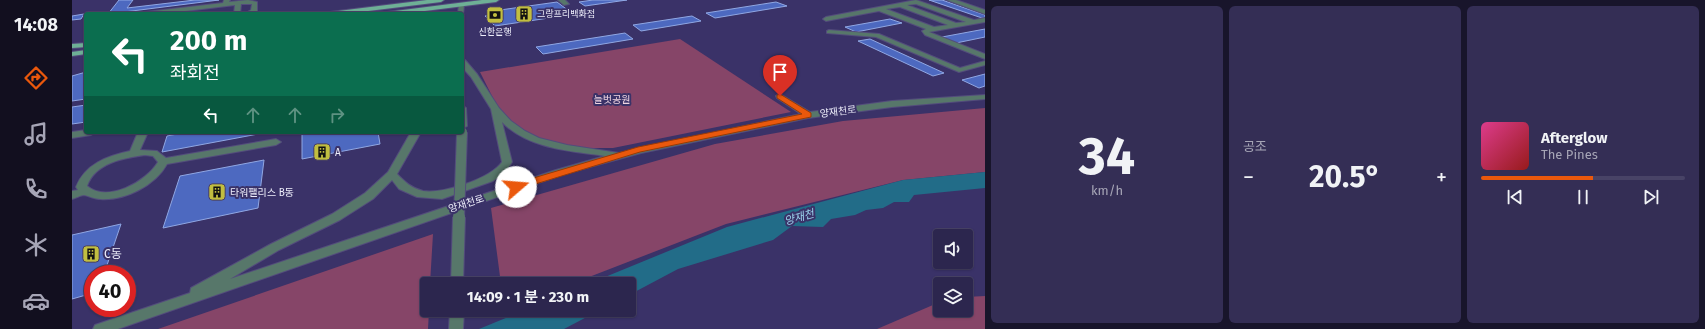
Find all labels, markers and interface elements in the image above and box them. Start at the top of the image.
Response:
building icon: 그랑프리백화점 [514,4,534,24]
bank icon: 신한은행 [485,5,505,25]
place label: 그랑프리백화점 [537,9,595,19]
text: 14:08 [14,14,58,36]
text: 200 m [170,24,248,57]
place label: 신한은행 [478,27,512,37]
icon: left [104,28,156,80]
pin [763,55,797,96]
icon: arrive [769,61,791,83]
text: 좌회전 [170,62,220,84]
icon: directions [22,64,50,92]
park label: 늘벗공원 [594,94,630,106]
icon: left [200,104,222,126]
icon: ahead [242,104,264,126]
icon: ahead [284,104,306,126]
icon: right [326,104,348,126]
street label: 양재천로 [819,104,857,120]
icon: music [22,120,50,148]
text: 34 [1079,125,1135,188]
text: Afterglow [1541,129,1607,147]
text: 공조 [1243,139,1267,154]
building icon: A [312,142,332,162]
place label: A [335,147,341,159]
text: The Pines [1541,147,1598,162]
text: 20.5° [1309,159,1381,195]
text: − [1243,164,1254,191]
text: + [1436,164,1447,191]
position arrow [495,166,537,208]
icon: phone [22,175,50,203]
building icon: 타워팰리스 B동 [207,182,227,202]
text: km/h [1091,183,1123,198]
icon: previous [1504,186,1526,208]
icon: pause [1572,186,1594,208]
icon: next [1640,186,1662,208]
place label: 타워팰리스 B동 [230,187,294,199]
street label: 양재천로 [447,193,486,215]
water label: 양재천 [783,207,817,228]
map controls [933,229,973,317]
button: sound [933,229,973,269]
icon: climate [22,231,50,259]
building icon: C동 [81,244,101,264]
place label: C동 [104,247,122,261]
speed limit sign: 40 [84,265,136,317]
button: layers [933,277,973,317]
icon: car [22,287,50,315]
text: 14:09 · 1 분 · 230 m [467,288,589,306]

